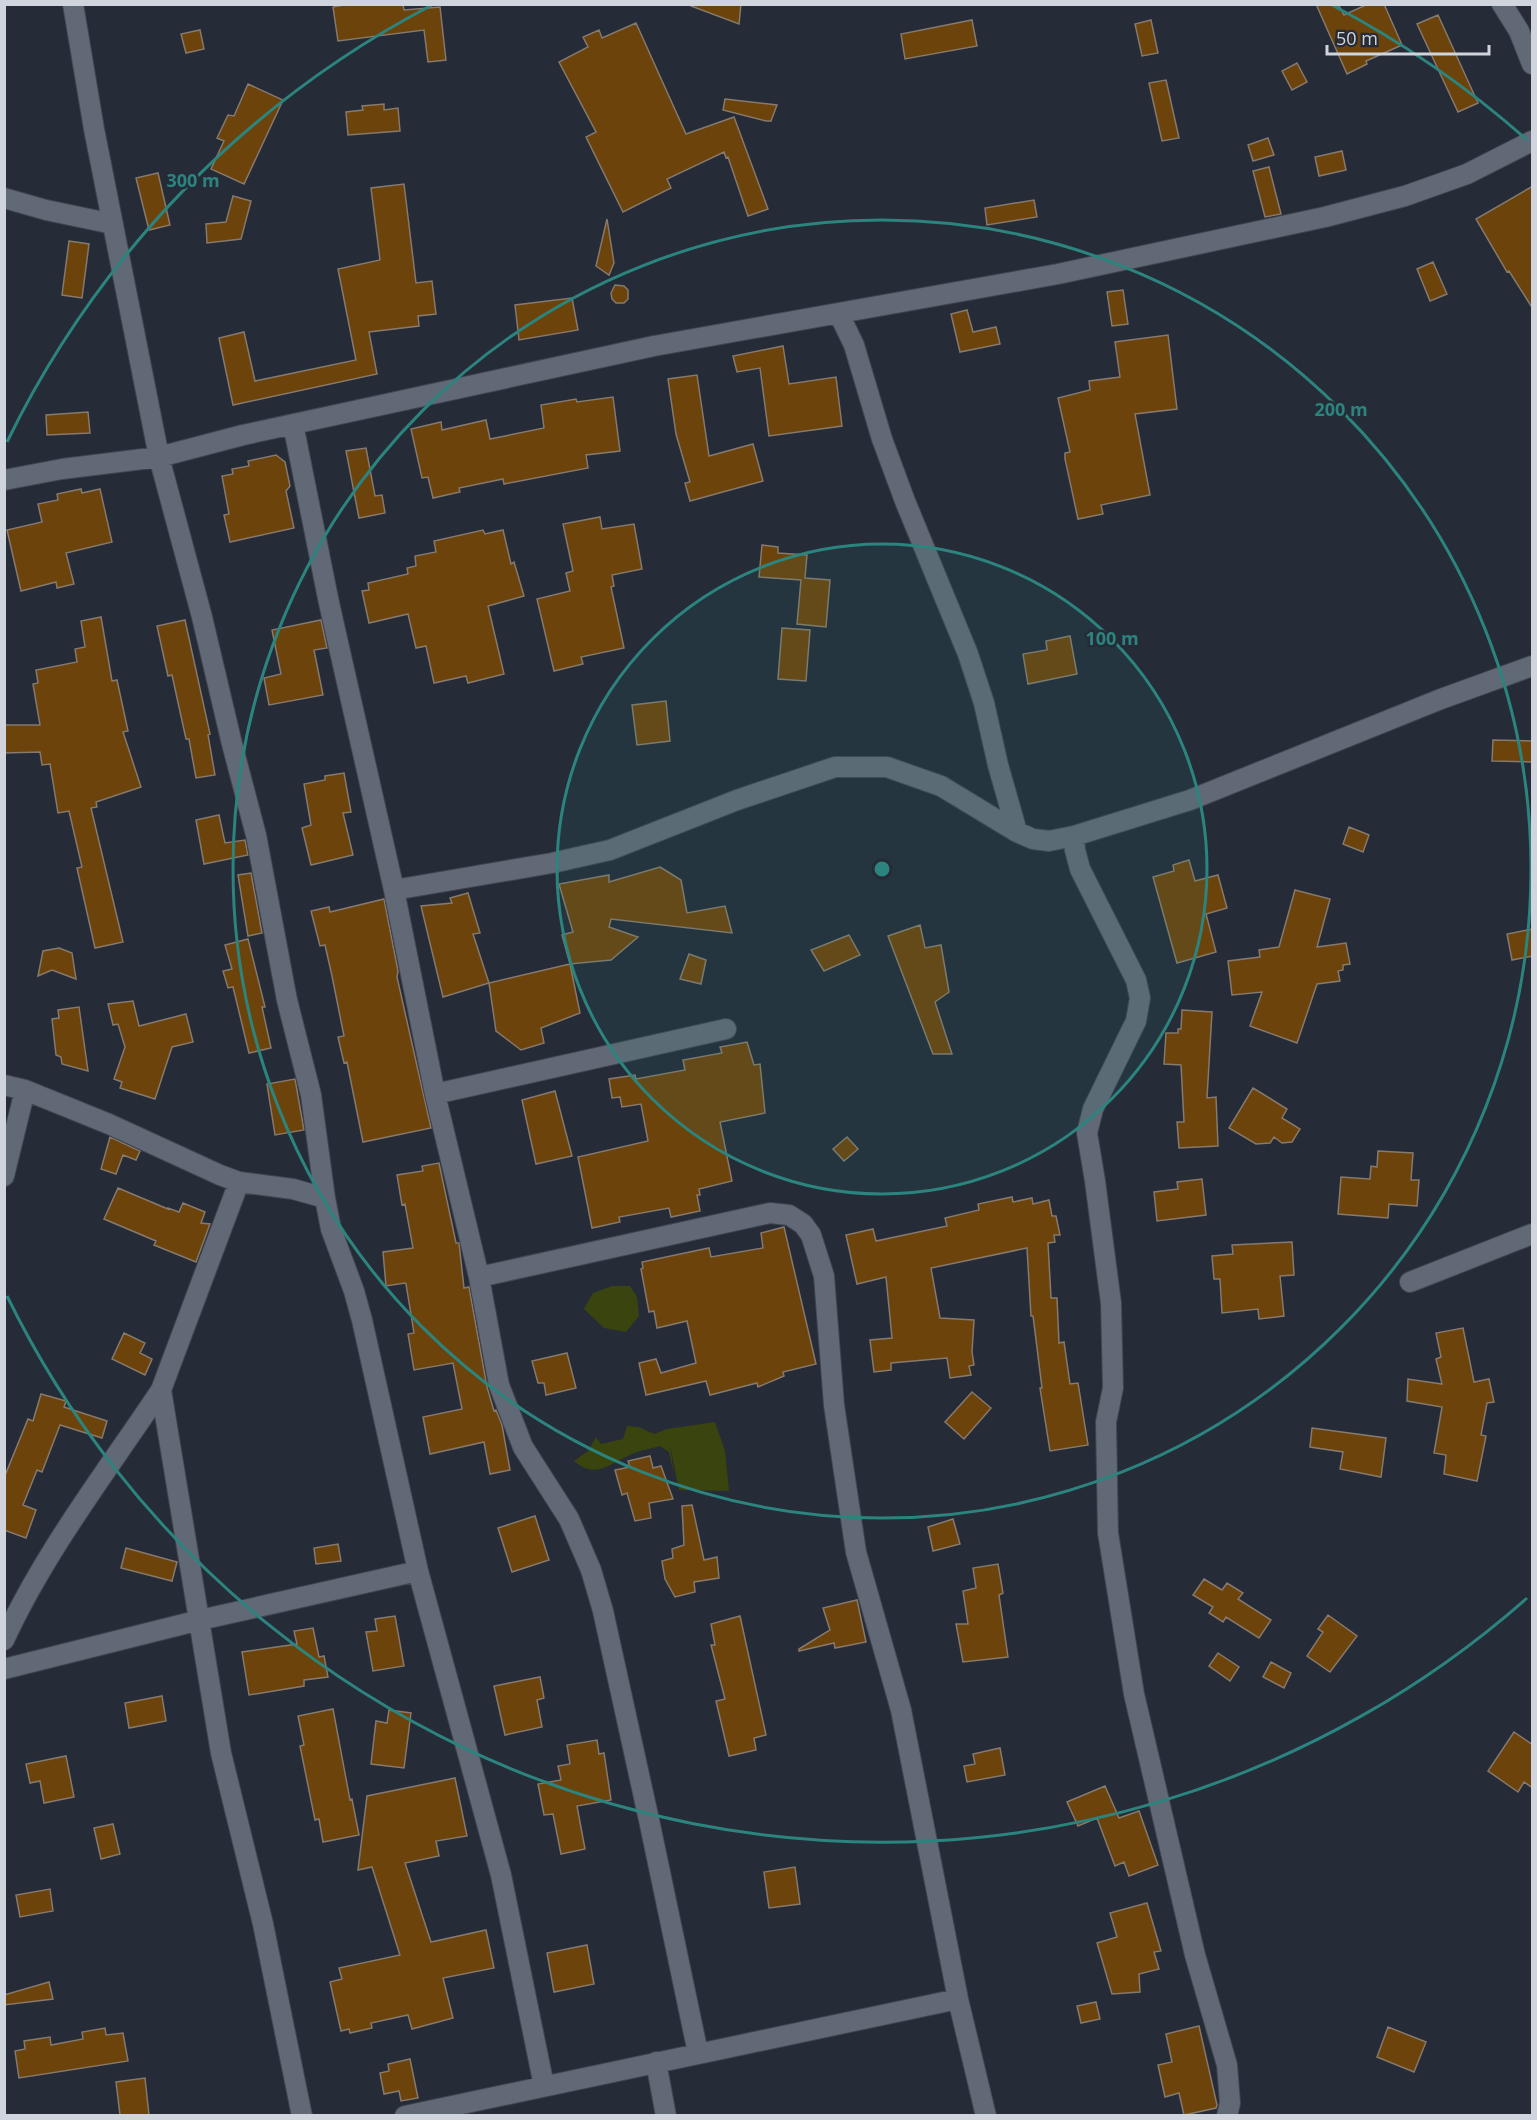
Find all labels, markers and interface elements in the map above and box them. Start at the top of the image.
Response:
scale bar [1327,18,1489,56]
text: 50 m [1336,26,1378,50]
text: 300 m [166,168,220,192]
text: 200 m [1314,397,1368,421]
text: 100 m [1085,626,1139,650]
centre of rings [872,859,892,879]

